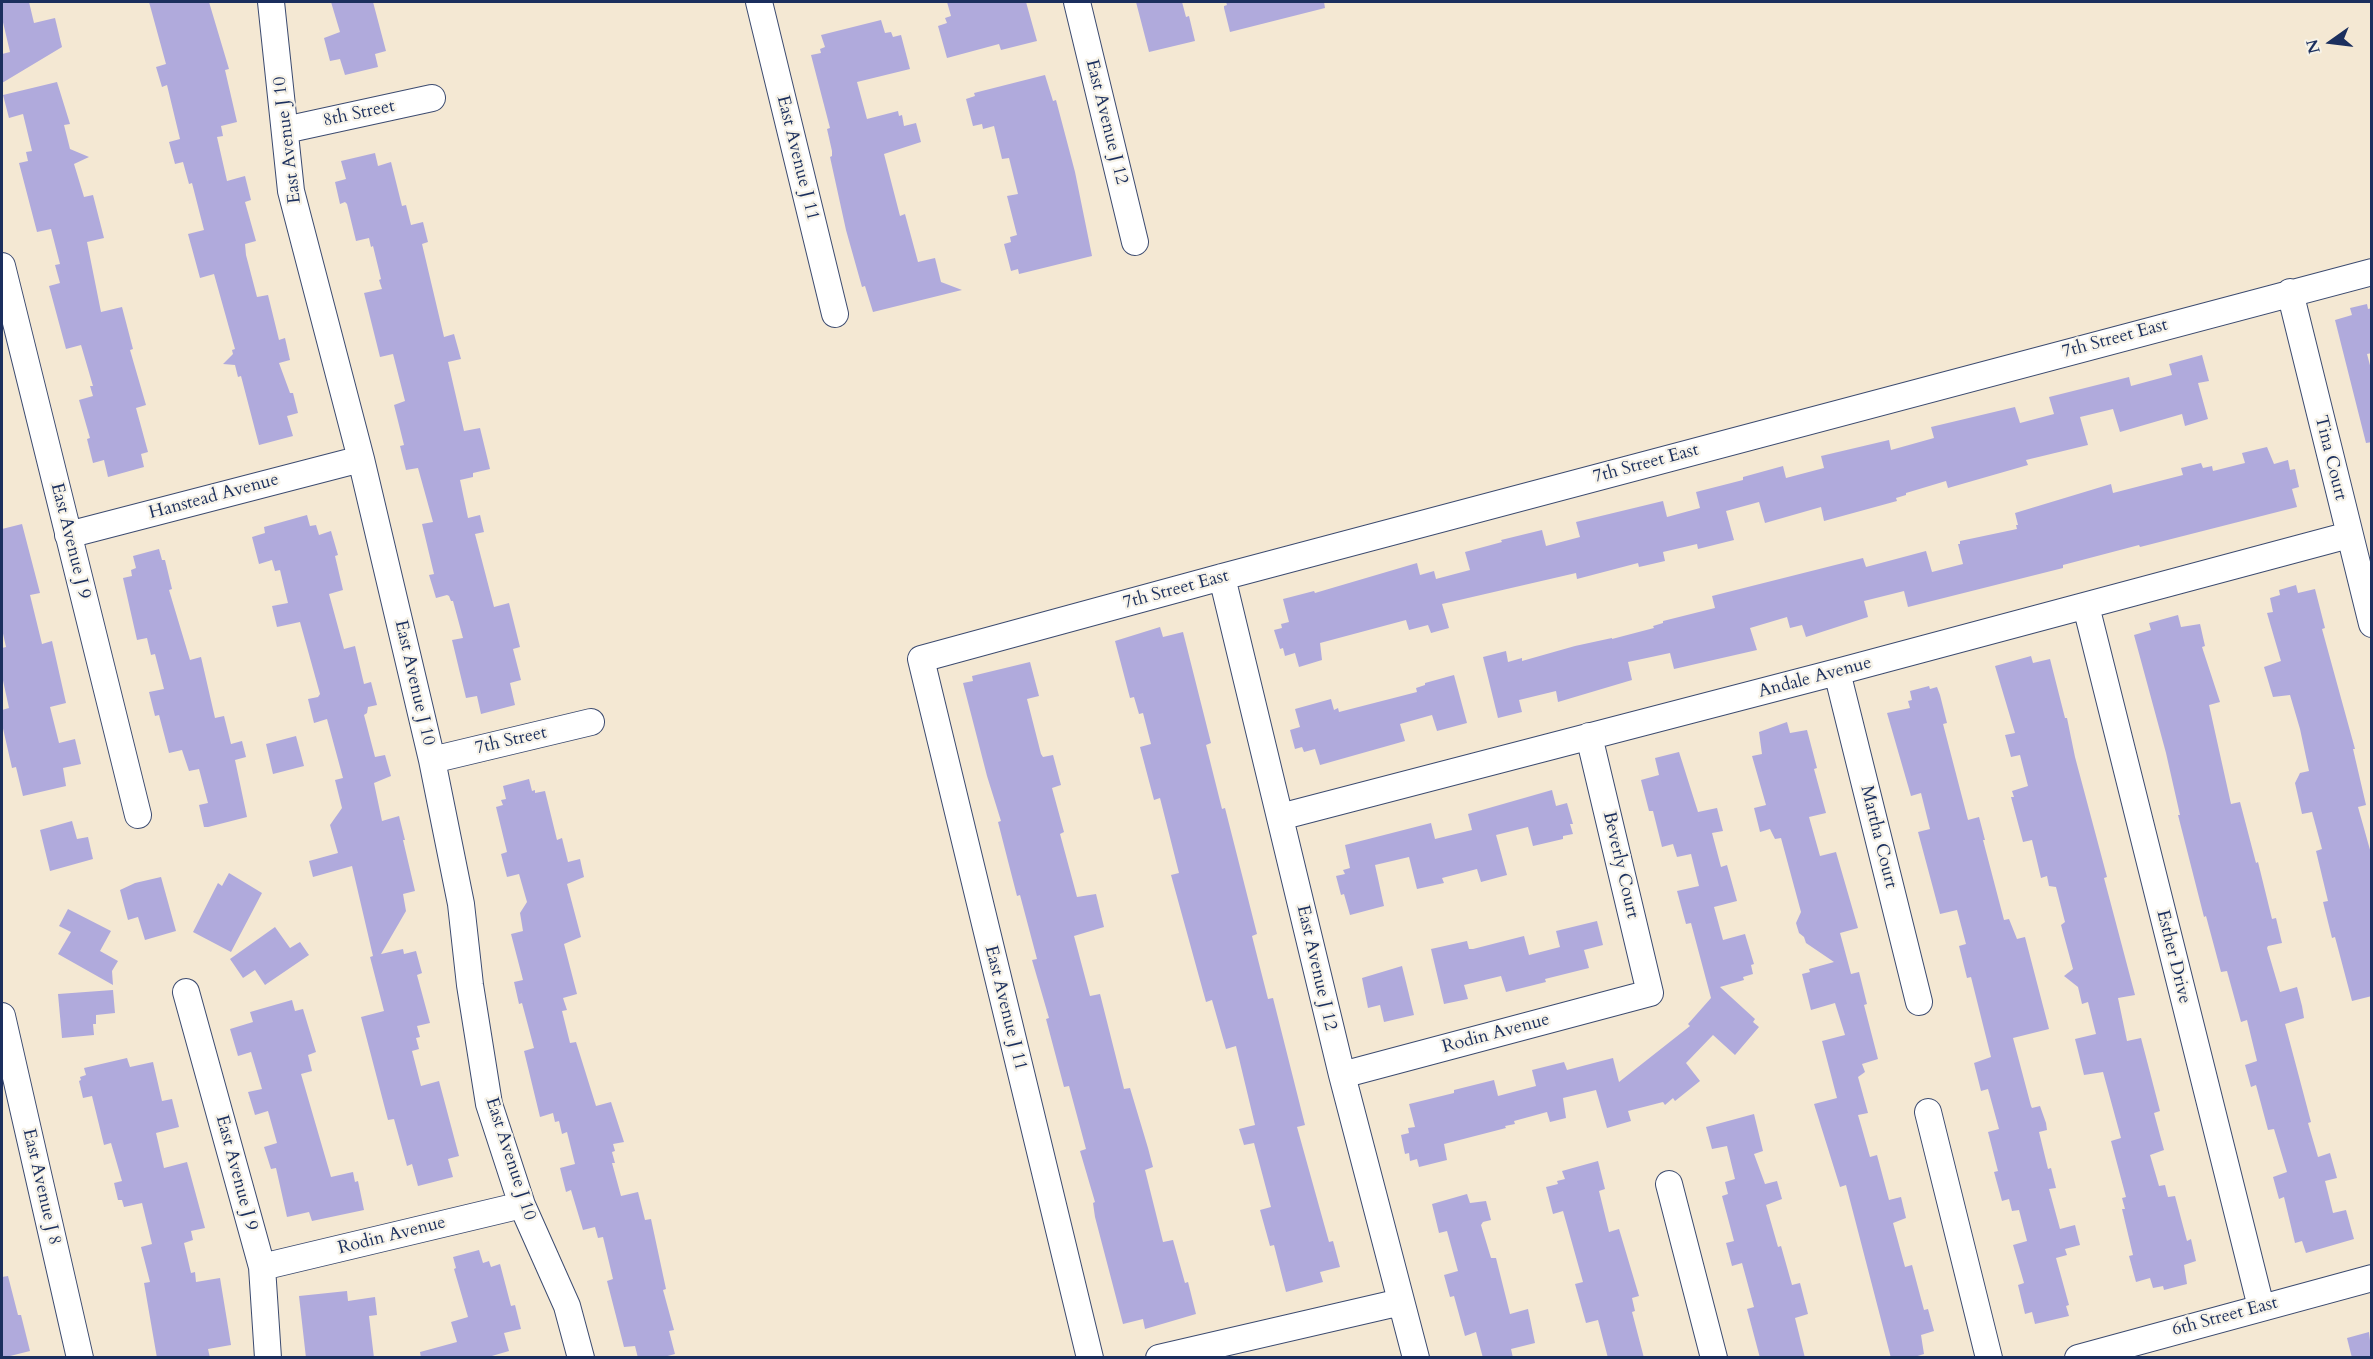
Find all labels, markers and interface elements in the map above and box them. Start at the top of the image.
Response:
north arrow [2301,12,2361,72]
text: N [2301,37,2326,56]
street label: East Avenue J 12 [1080,57,1132,187]
street label: East Avenue J 10 [269,75,307,205]
street label: East Avenue J 11 [771,93,823,223]
street label: 8th Street [321,96,397,132]
street label: 7th Street East [2060,315,2170,363]
street label: Tina Court [2309,413,2351,503]
street label: 7th Street East [1591,440,1701,488]
street label: Hanstead Avenue [147,469,281,525]
street label: East Avenue J 9 [45,481,95,601]
street label: 7th Street East [1121,566,1231,614]
street label: East Avenue J 10 [389,618,439,748]
street label: Andale Avenue [1756,653,1874,703]
street label: 7th Street [473,722,549,760]
street label: Martha Court [1855,783,1901,891]
street label: Beverly Court [1597,810,1643,920]
street label: East Avenue J 12 [1291,903,1341,1033]
street label: Esther Drive [2151,908,2195,1006]
street label: East Avenue J 11 [979,943,1031,1073]
street label: Rodin Avenue [1440,1009,1552,1059]
street label: East Avenue J 10 [480,1095,540,1223]
street label: East Avenue J 9 [210,1113,262,1233]
street label: East Avenue J 8 [17,1127,65,1247]
street label: Rodin Avenue [336,1212,448,1260]
street label: 6th Street East [2170,1293,2280,1341]

